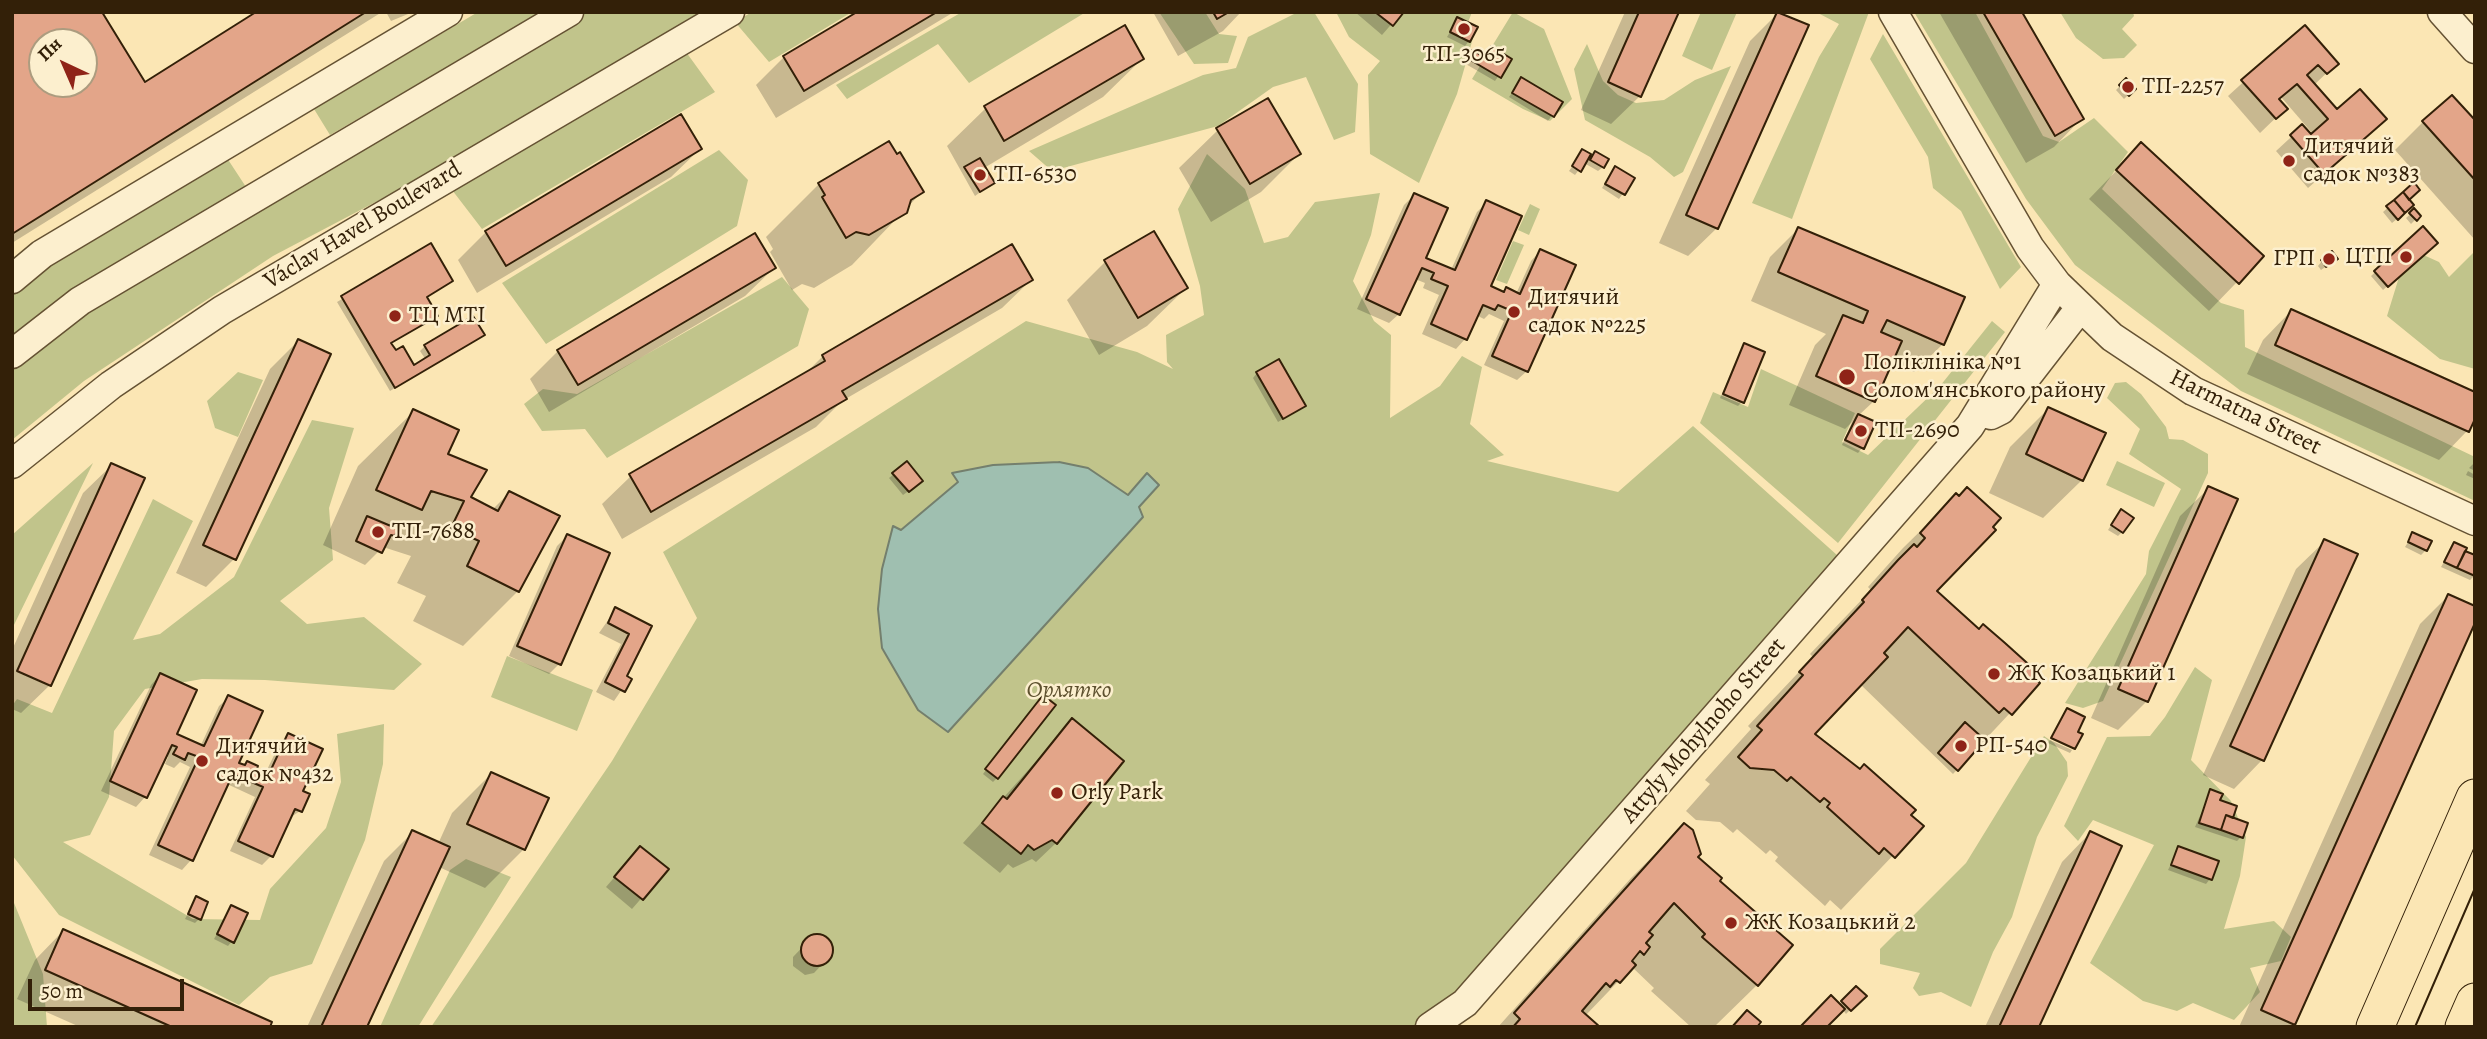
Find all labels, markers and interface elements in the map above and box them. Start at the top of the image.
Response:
marker: ТП-3065 [1456,21,1472,37]
north arrow [28,28,98,98]
text: Пн [32,31,68,67]
place label: ТП-3065 [1423,41,1505,69]
place label: ТП-2257 [2142,73,2224,101]
marker: ТП-2257 [2120,79,2136,95]
place label: Дитячий садок №383 [2303,133,2420,189]
marker: Дитячий садок №383 [2281,153,2297,169]
street label: Václav Havel Boulevard [259,156,467,296]
place label: ТП-6530 [994,161,1077,189]
marker: ТП-6530 [972,167,988,183]
place label: ЦТП [2345,243,2392,271]
place label: ГРП [2273,245,2315,273]
marker: ЦТП [2398,249,2414,265]
marker: ГРП [2321,251,2337,267]
place label: Дитячий садок №225 [1528,284,1646,340]
place label: ТЦ MTI [409,302,486,330]
marker: Дитячий садок №225 [1506,304,1522,320]
marker: ТЦ MTI [387,308,403,324]
place label: Поліклініка №1 Солом'янського району [1863,349,2105,405]
street label: Harmatna Street [2164,364,2326,462]
marker: Поліклініка №1 Солом'янського району [1837,367,1857,387]
place label: ТП-2690 [1875,417,1960,445]
marker: ТП-2690 [1853,423,1869,439]
place label: ТП-7688 [392,518,475,546]
marker: ТП-7688 [370,524,386,540]
street label: Attyly Mohylnoho Street [1616,632,1792,830]
place label: ЖК Козацький 1 [2008,660,2175,688]
marker: ЖК Козацький 1 [1986,666,2002,682]
park label: Орлятко [1026,677,1112,705]
place label: РП-540 [1975,732,2048,760]
place label: Дитячий садок №432 [216,733,333,789]
marker: РП-540 [1953,738,1969,754]
marker: Дитячий садок №432 [194,753,210,769]
place label: Orly Park [1071,779,1163,807]
marker: Orly Park [1049,785,1065,801]
place label: ЖК Козацький 2 [1745,909,1916,937]
marker: ЖК Козацький 2 [1723,915,1739,931]
scale bar [32,965,187,1009]
text: 50 m [41,977,83,1005]

